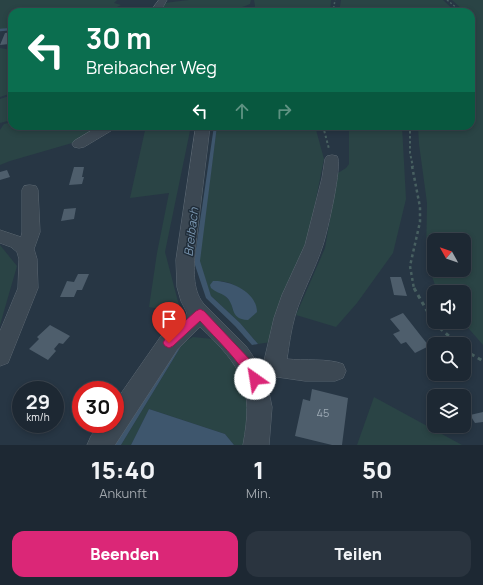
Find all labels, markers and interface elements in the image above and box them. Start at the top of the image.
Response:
text: 30 m [86,19,151,57]
icon: left [20,24,72,76]
text: Breibacher Weg [86,55,217,79]
icon: left [189,100,211,122]
icon: ahead [231,100,253,122]
icon: right [273,100,295,122]
water label: Breibach [180,206,203,257]
north arrow [427,233,471,277]
map controls [427,233,471,433]
button: sound [427,285,471,329]
pin [152,302,186,343]
icon: arrive [158,308,180,330]
button: search [427,337,471,381]
position arrow [234,358,276,400]
speed limit sign: 30 [72,381,124,433]
text: 29 [26,388,50,415]
button: layers [427,389,471,433]
house number: 45 [317,405,329,420]
text: km/h [26,410,50,424]
text: 15:40 [91,453,155,486]
text: 1 [253,453,264,486]
text: 50 [362,453,392,486]
text: Ankunft [99,484,147,502]
text: Min. [246,484,271,502]
text: m [372,484,383,502]
button: Beenden [12,531,238,577]
button: Teilen [246,531,471,577]

